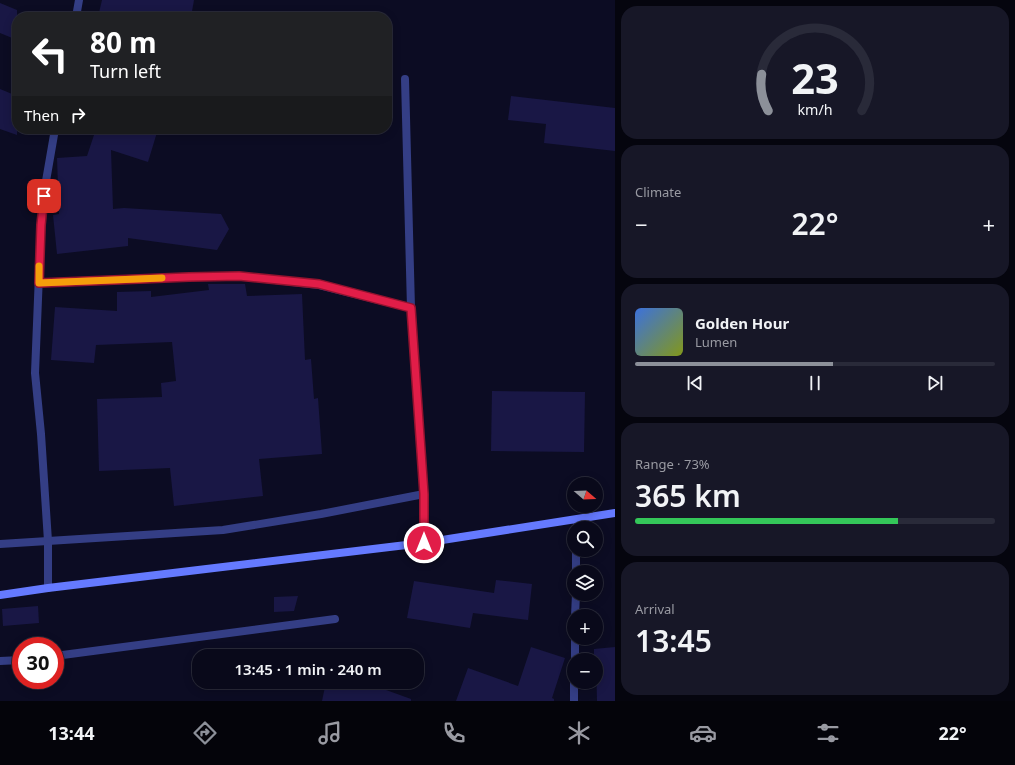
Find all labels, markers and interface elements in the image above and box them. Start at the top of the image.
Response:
text: 80 m [90,23,157,61]
icon: left [24,28,76,80]
text: 23 [791,49,839,105]
text: Turn left [90,59,161,83]
text: km/h [797,99,833,118]
icon: right [67,104,89,126]
text: Then [24,105,59,125]
pin [27,179,61,213]
text: Climate [635,183,681,201]
icon: arrive [33,185,55,207]
text: 22° [791,203,839,244]
text: − [635,209,648,239]
text: + [982,209,995,239]
text: Golden Hour [695,313,789,333]
text: Lumen [695,333,737,351]
icon: previous [684,372,706,394]
icon: pause [804,372,826,394]
icon: next [924,372,946,394]
text: Range · 73% [635,455,710,473]
text: 365 km [635,475,741,516]
north arrow [567,477,603,513]
map controls [567,477,603,689]
button: search [567,521,603,557]
position arrow [403,522,445,564]
button: layers [567,565,603,601]
text: Arrival [635,600,675,618]
button: + [567,609,603,645]
text: 13:45 [635,620,712,661]
speed limit sign: 30 [12,637,64,689]
button: − [567,653,603,689]
text: 13:45 · 1 min · 240 m [234,659,382,679]
icon: directions [191,719,219,747]
icon: music [316,719,344,747]
icon: phone [440,719,468,747]
icon: climate [565,719,593,747]
icon: car [689,719,717,747]
icon: filters [814,719,842,747]
text: 13:44 [48,721,95,745]
text: 22° [938,721,967,745]

